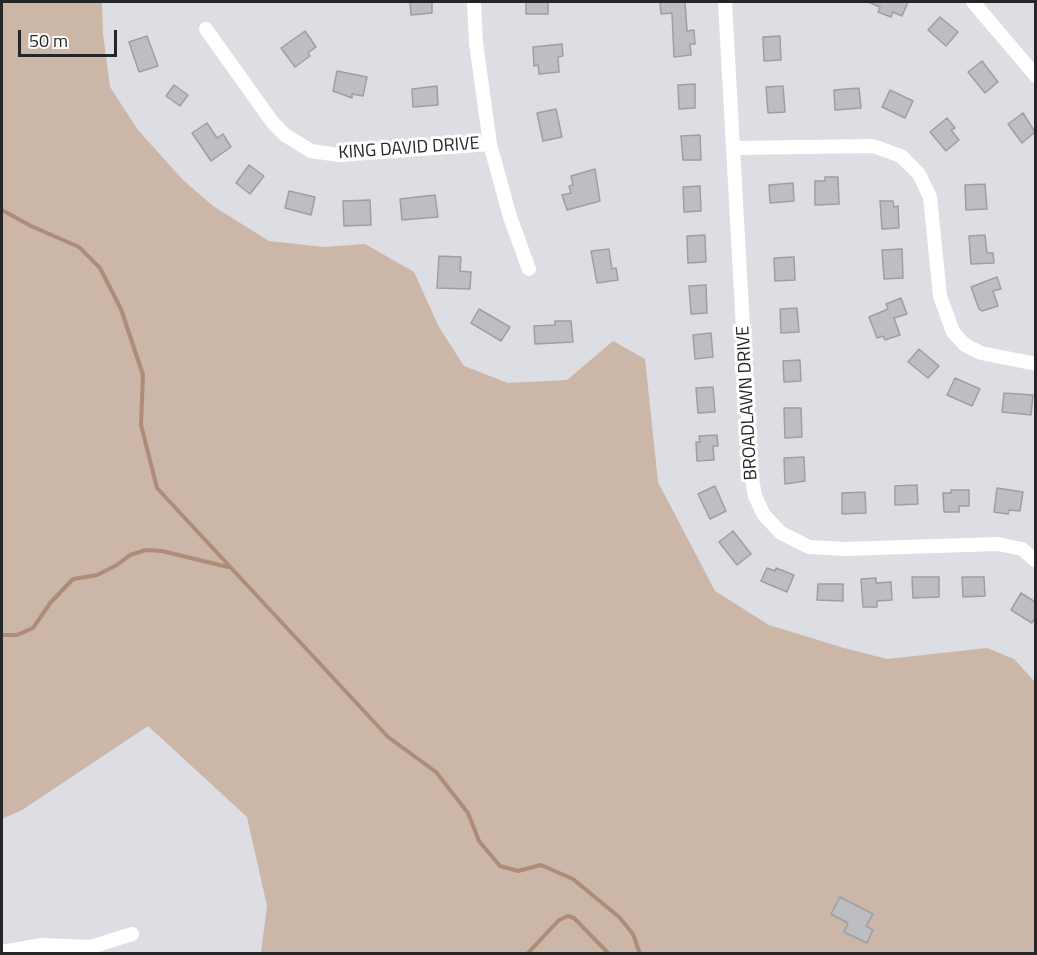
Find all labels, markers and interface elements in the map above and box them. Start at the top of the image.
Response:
scale bar [21,18,120,56]
text: 50 m [29,27,68,54]
street label: KING DAVID DRIVE [338,133,480,165]
street label: BROADLAWN DRIVE [733,325,763,481]

